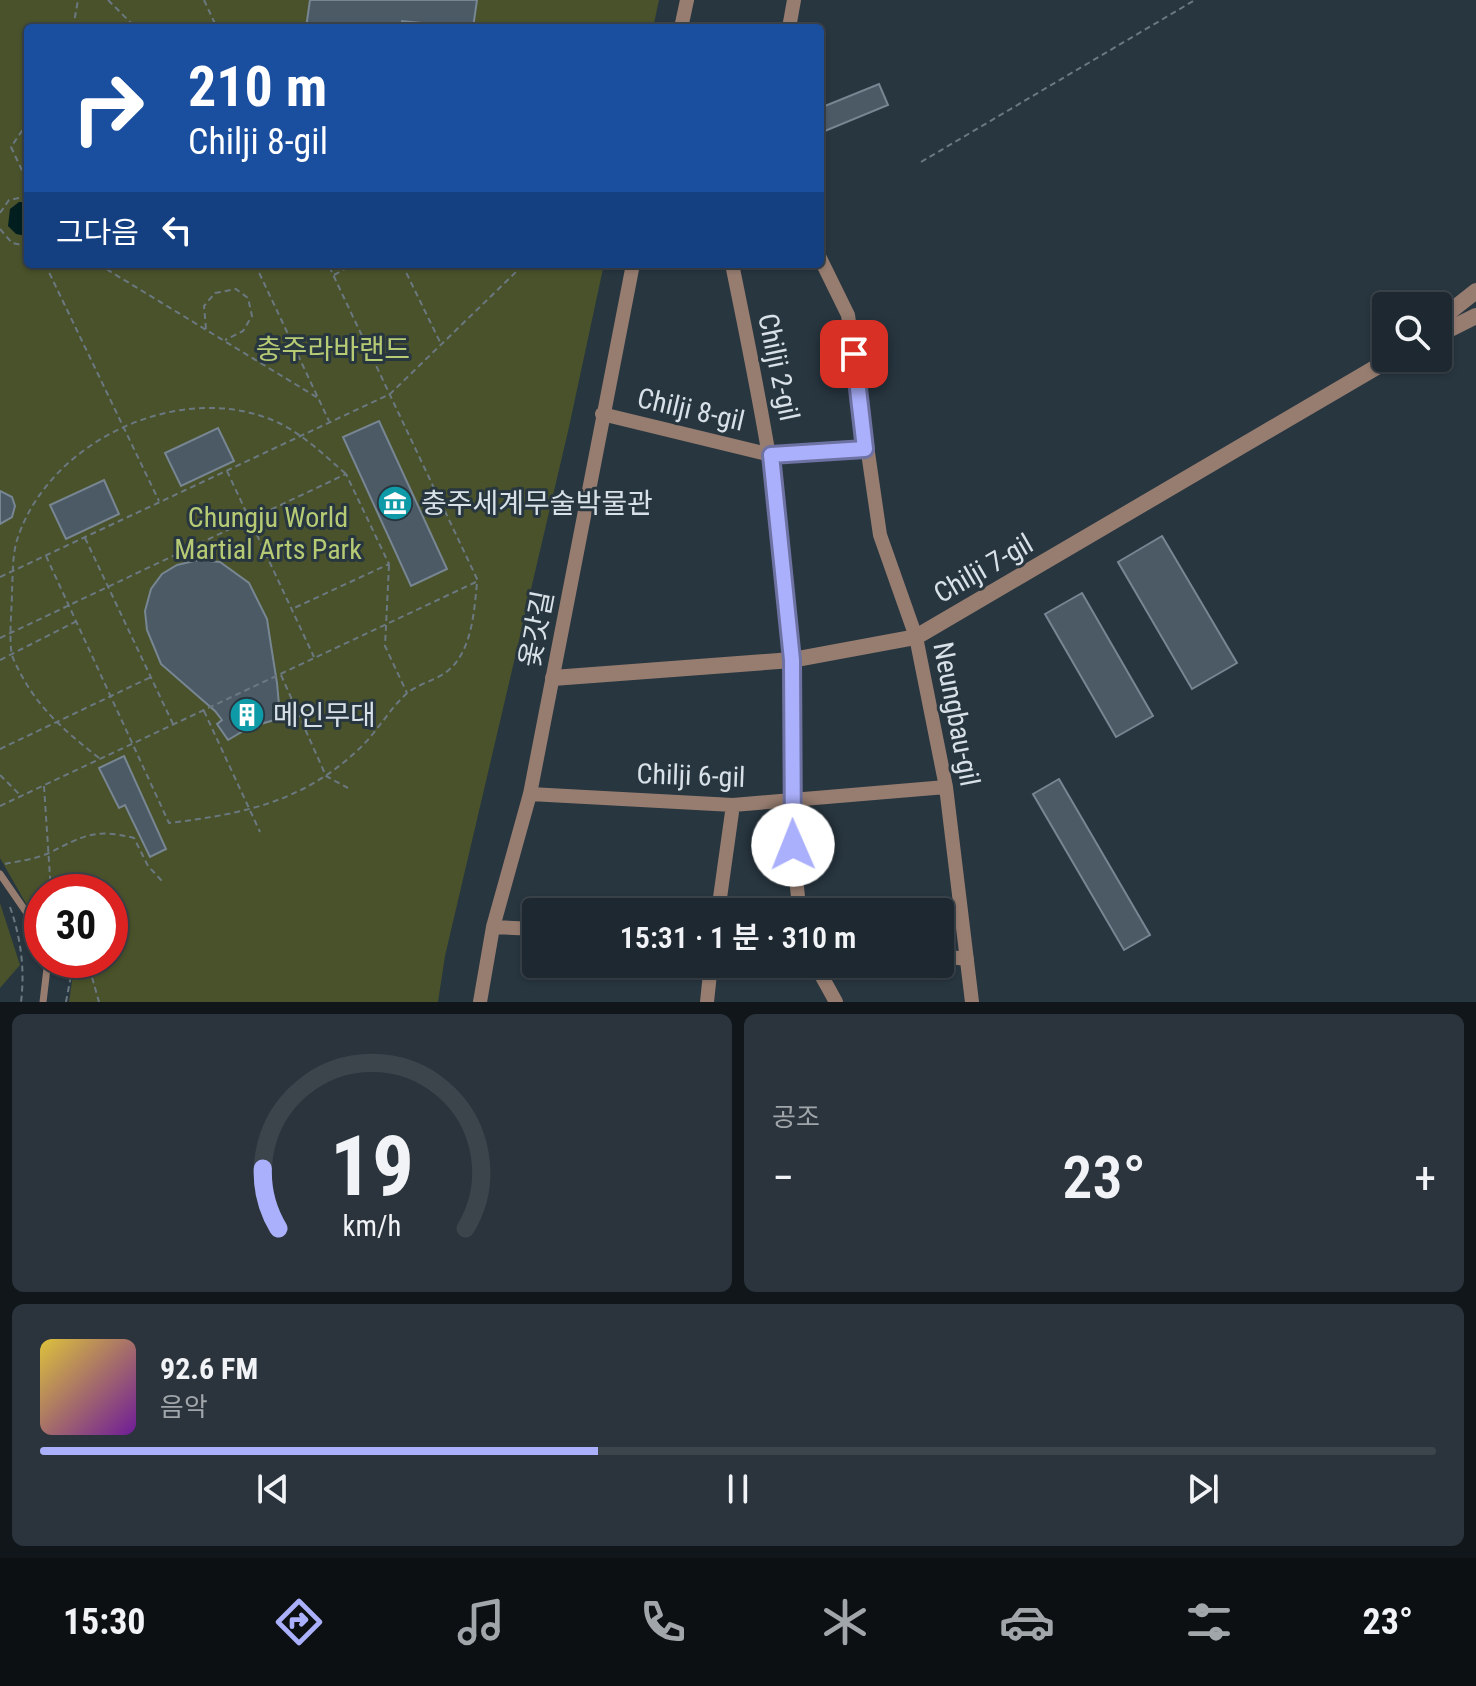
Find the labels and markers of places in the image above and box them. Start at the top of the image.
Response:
pin [820,320,888,388]
museum icon: 충주세계무술박물관 [376,484,414,522]
place label: 충주세계무술박물관 [421,487,653,520]
building icon: 메인무대 [228,696,266,734]
place label: 메인무대 [273,699,376,732]

